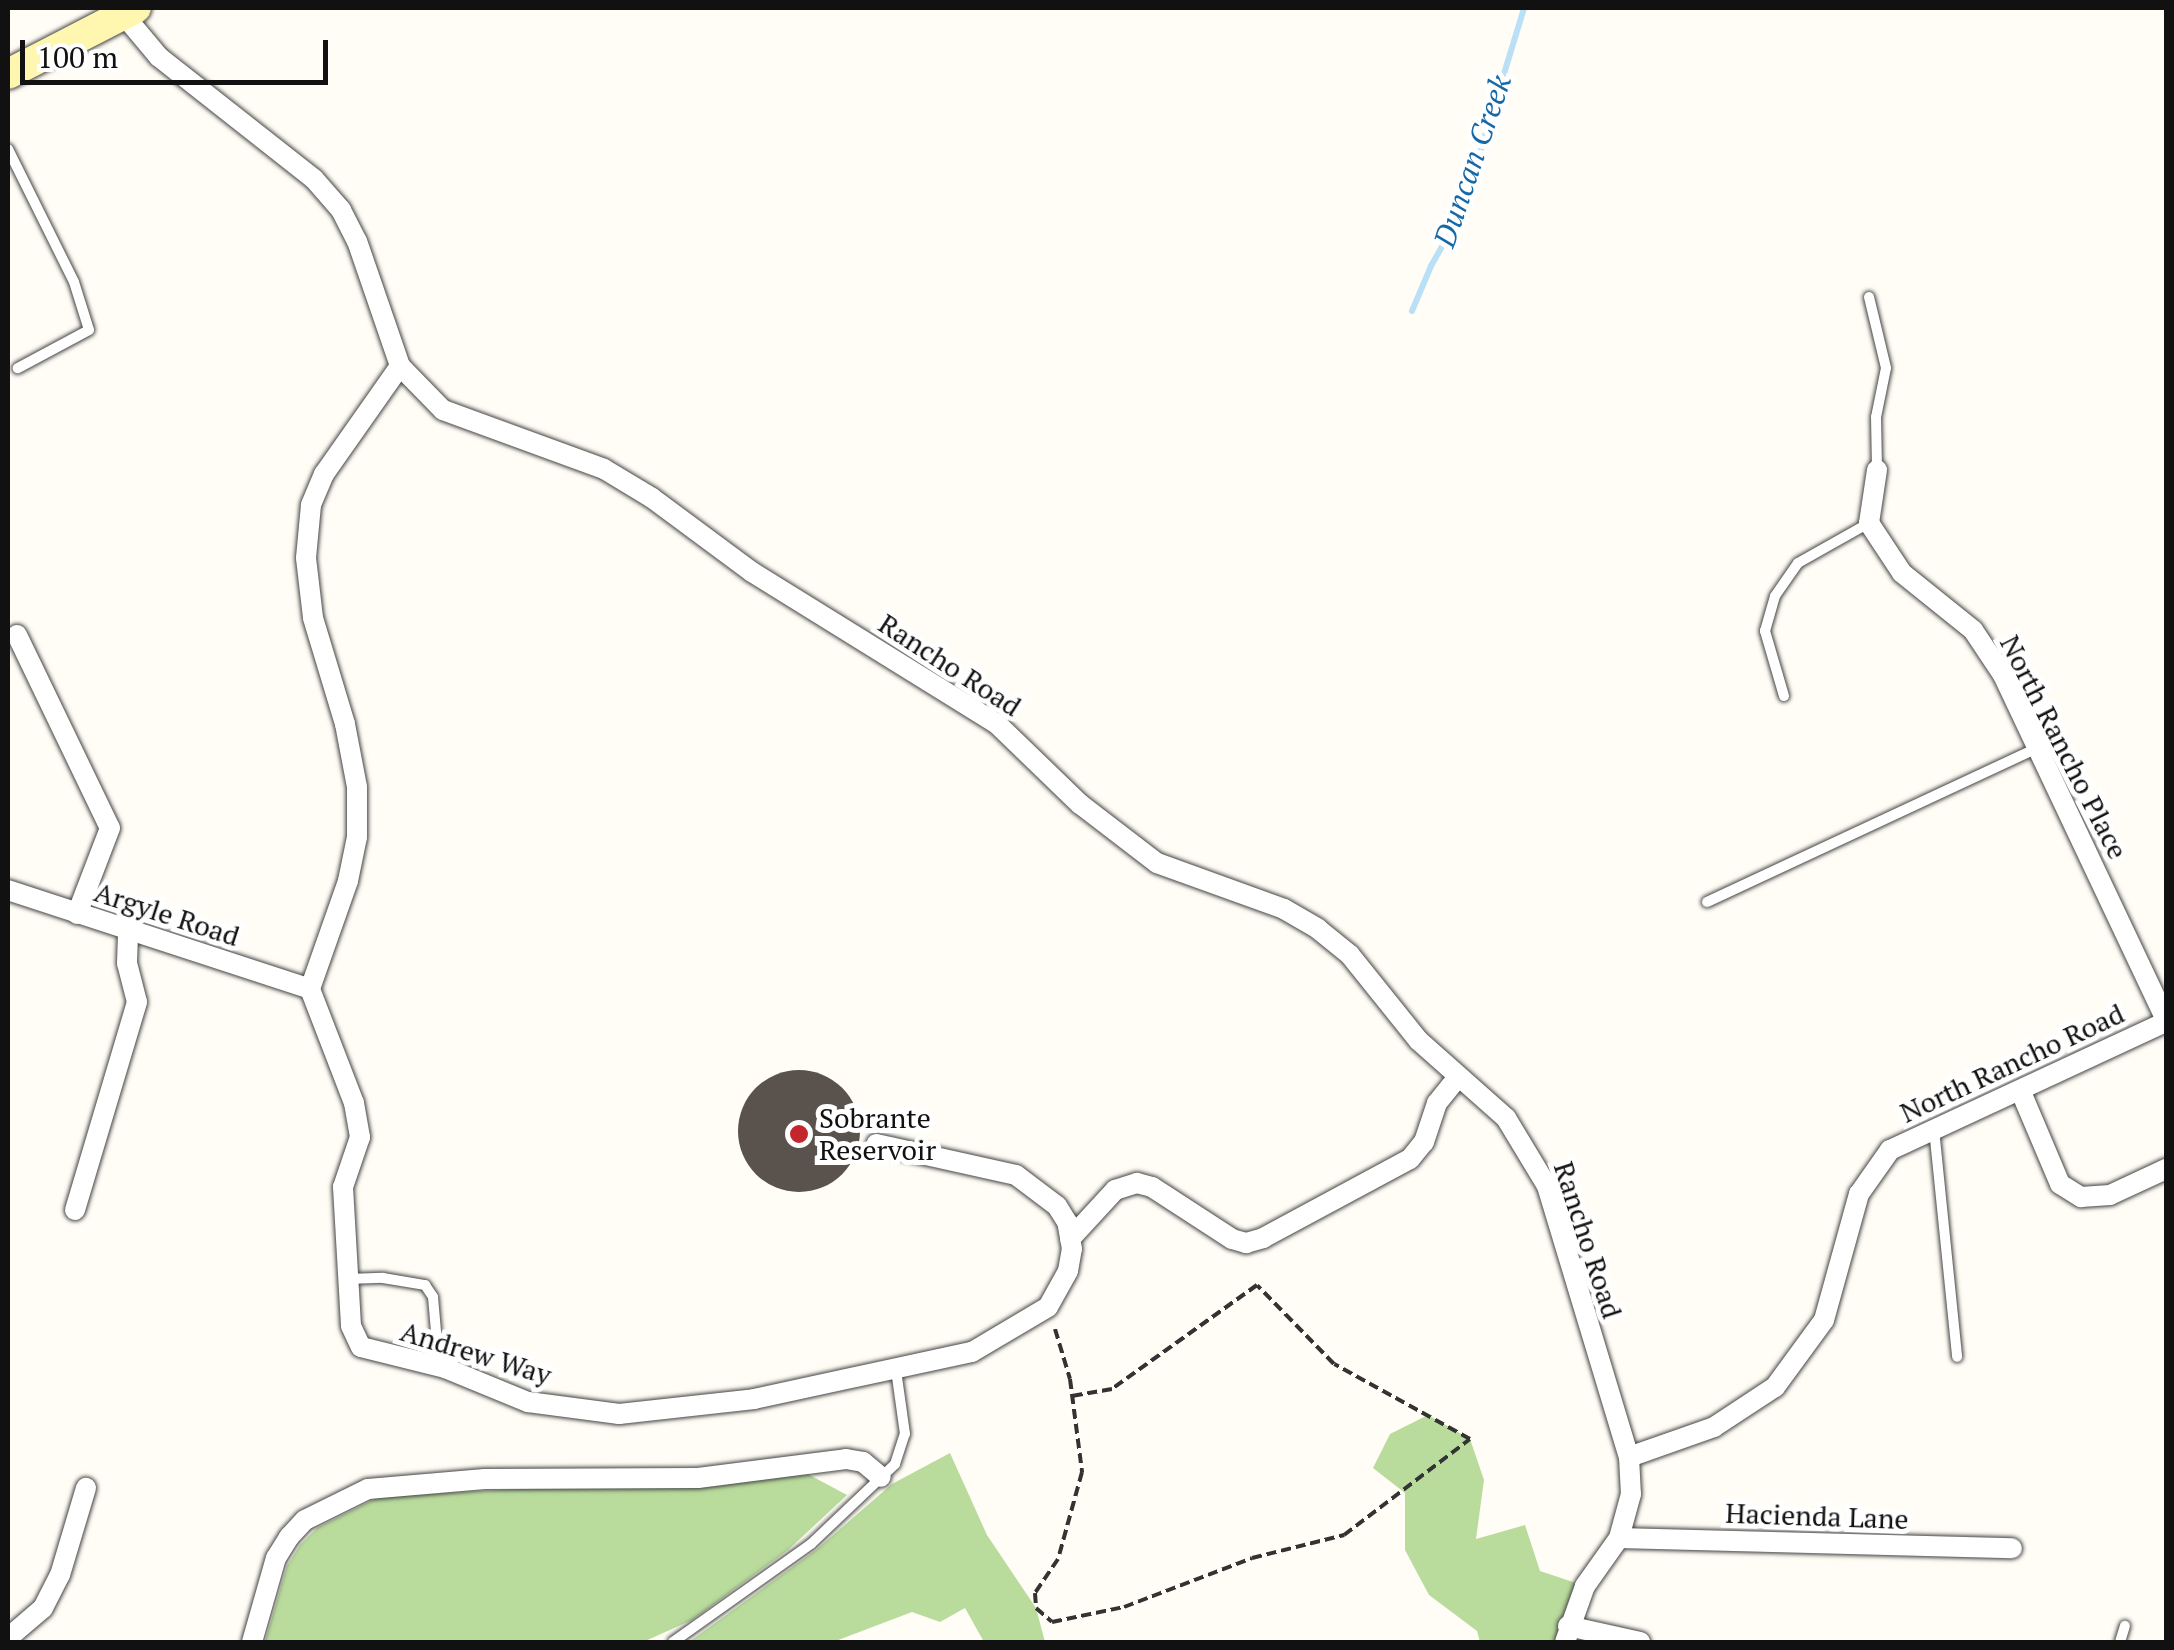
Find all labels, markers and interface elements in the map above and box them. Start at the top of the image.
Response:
scale bar [25,20,332,82]
text: 100 m [37,37,118,77]
water label: Duncan Creek [1426,70,1518,252]
street label: Rancho Road [873,607,1027,723]
street label: North Rancho Place [1993,630,2135,864]
street label: Argyle Road [90,875,244,953]
street label: North Rancho Road [1895,996,2129,1130]
place label: Sobrante Reservoir [819,1101,936,1167]
marker: Sobrante Reservoir [788,1123,810,1145]
street label: Rancho Road [1547,1157,1629,1323]
street label: Andrew Way [397,1314,555,1392]
street label: Hacienda Lane [1725,1496,1909,1536]

